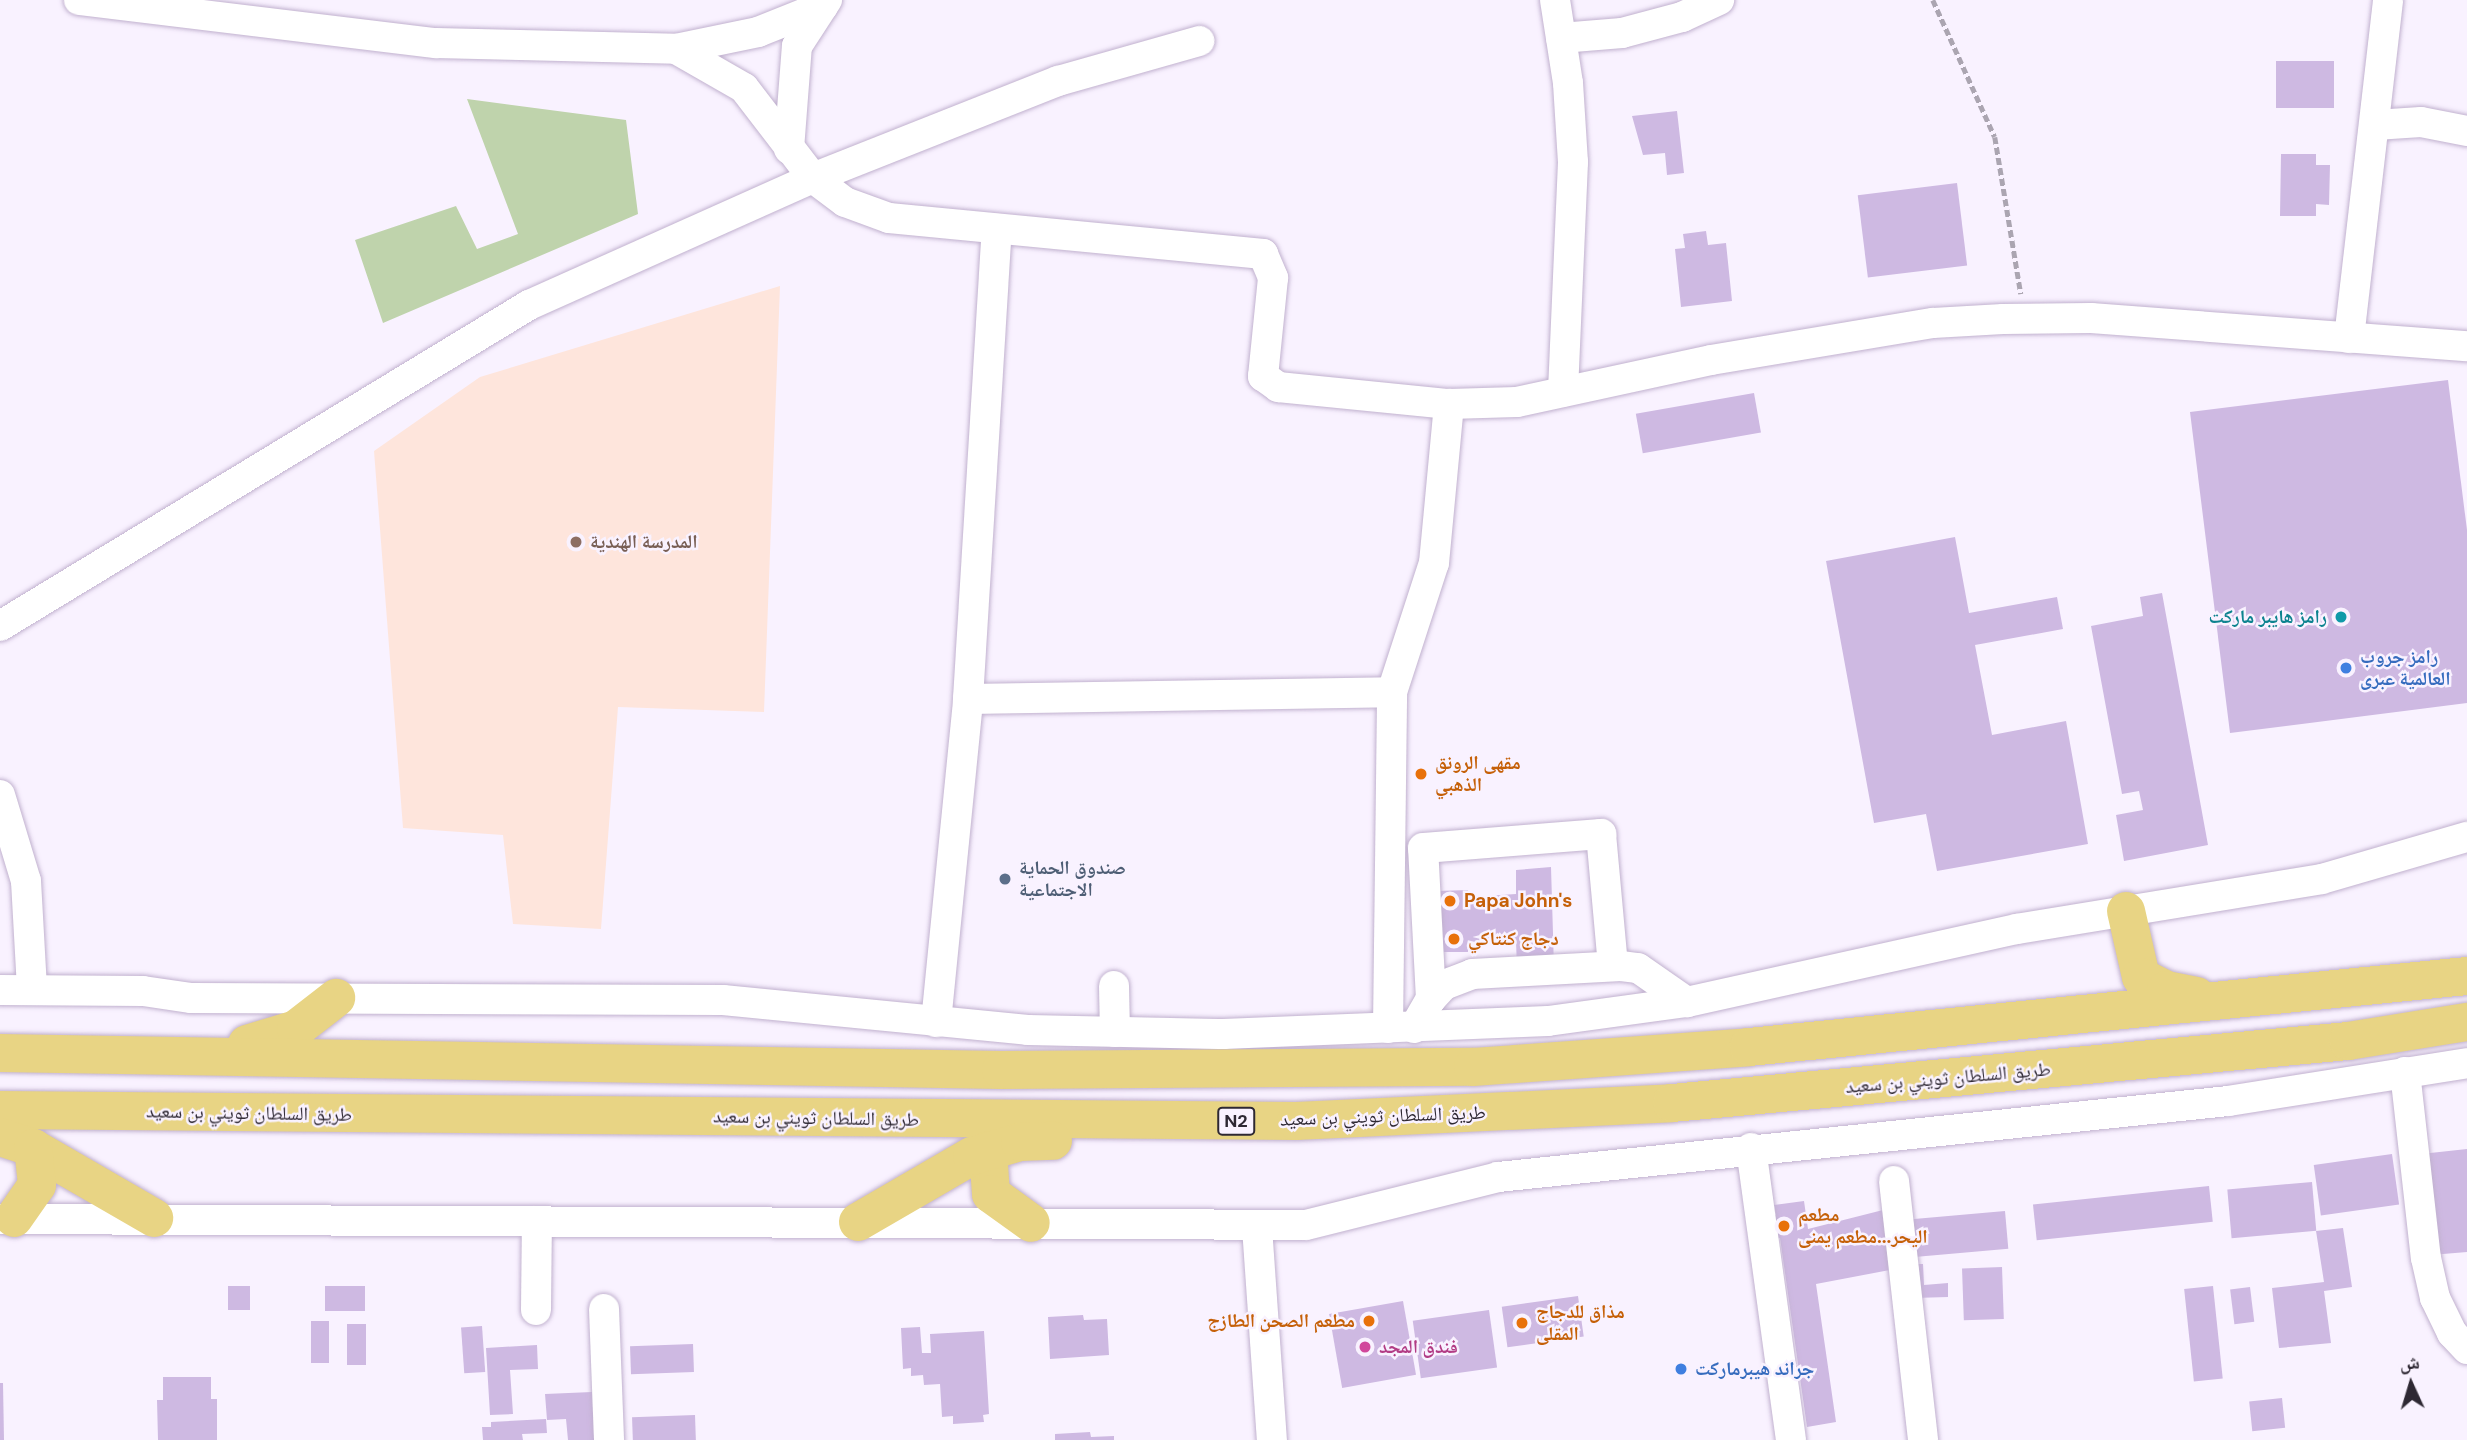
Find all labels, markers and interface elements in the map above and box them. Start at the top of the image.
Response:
place label: المدرسة الهندية [590,531,698,553]
marker: المدرسة الهندية [568,534,584,550]
place label: رامز هايبر ماركت [2209,606,2327,628]
marker: رامز هايبر ماركت [2333,609,2349,625]
place label: رامز جروب العالمية عبرى [2360,646,2451,690]
marker: رامز جروب العالمية عبرى [2338,660,2354,676]
place label: مقهى الرونق الذهبي [1435,752,1521,796]
marker: مقهى الرونق الذهبي [1413,766,1429,782]
place label: صندوق الحماية الاجتماعية [1019,857,1126,901]
marker: صندوق الحماية الاجتماعية [997,871,1013,887]
place label: Papa John's [1464,890,1572,912]
marker: Papa John's [1442,893,1458,909]
place label: دجاج كنتاكي [1468,928,1559,950]
marker: دجاج كنتاكي [1446,931,1462,947]
street label: طريق السلطان ثويني بن سعيد [1844,1058,2052,1098]
street label: طريق السلطان ثويني بن سعيد [146,1100,352,1126]
street label: طريق السلطان ثويني بن سعيد [1280,1101,1486,1131]
street label: طريق السلطان ثويني بن سعيد [713,1105,919,1131]
road number: N2 [1217,1106,1255,1136]
place label: مطعم اليحر...مطعم يمنى [1798,1204,1928,1248]
marker: مطعم اليحر...مطعم يمنى [1776,1218,1792,1234]
place label: مذاق للدجاج المقلى [1536,1301,1625,1345]
place label: مطعم الصحن الطازج [1207,1310,1355,1332]
marker: مطعم الصحن الطازج [1361,1313,1377,1329]
marker: مذاق للدجاج المقلى [1514,1315,1530,1331]
place label: فندق المجد [1379,1336,1458,1358]
marker: فندق المجد [1357,1339,1373,1355]
north arrow [2376,1349,2446,1419]
text: ش [2399,1349,2420,1376]
place label: جراند ه‍يبرماركت [1695,1358,1814,1380]
marker: جراند ه‍يبرماركت [1673,1361,1689,1377]

